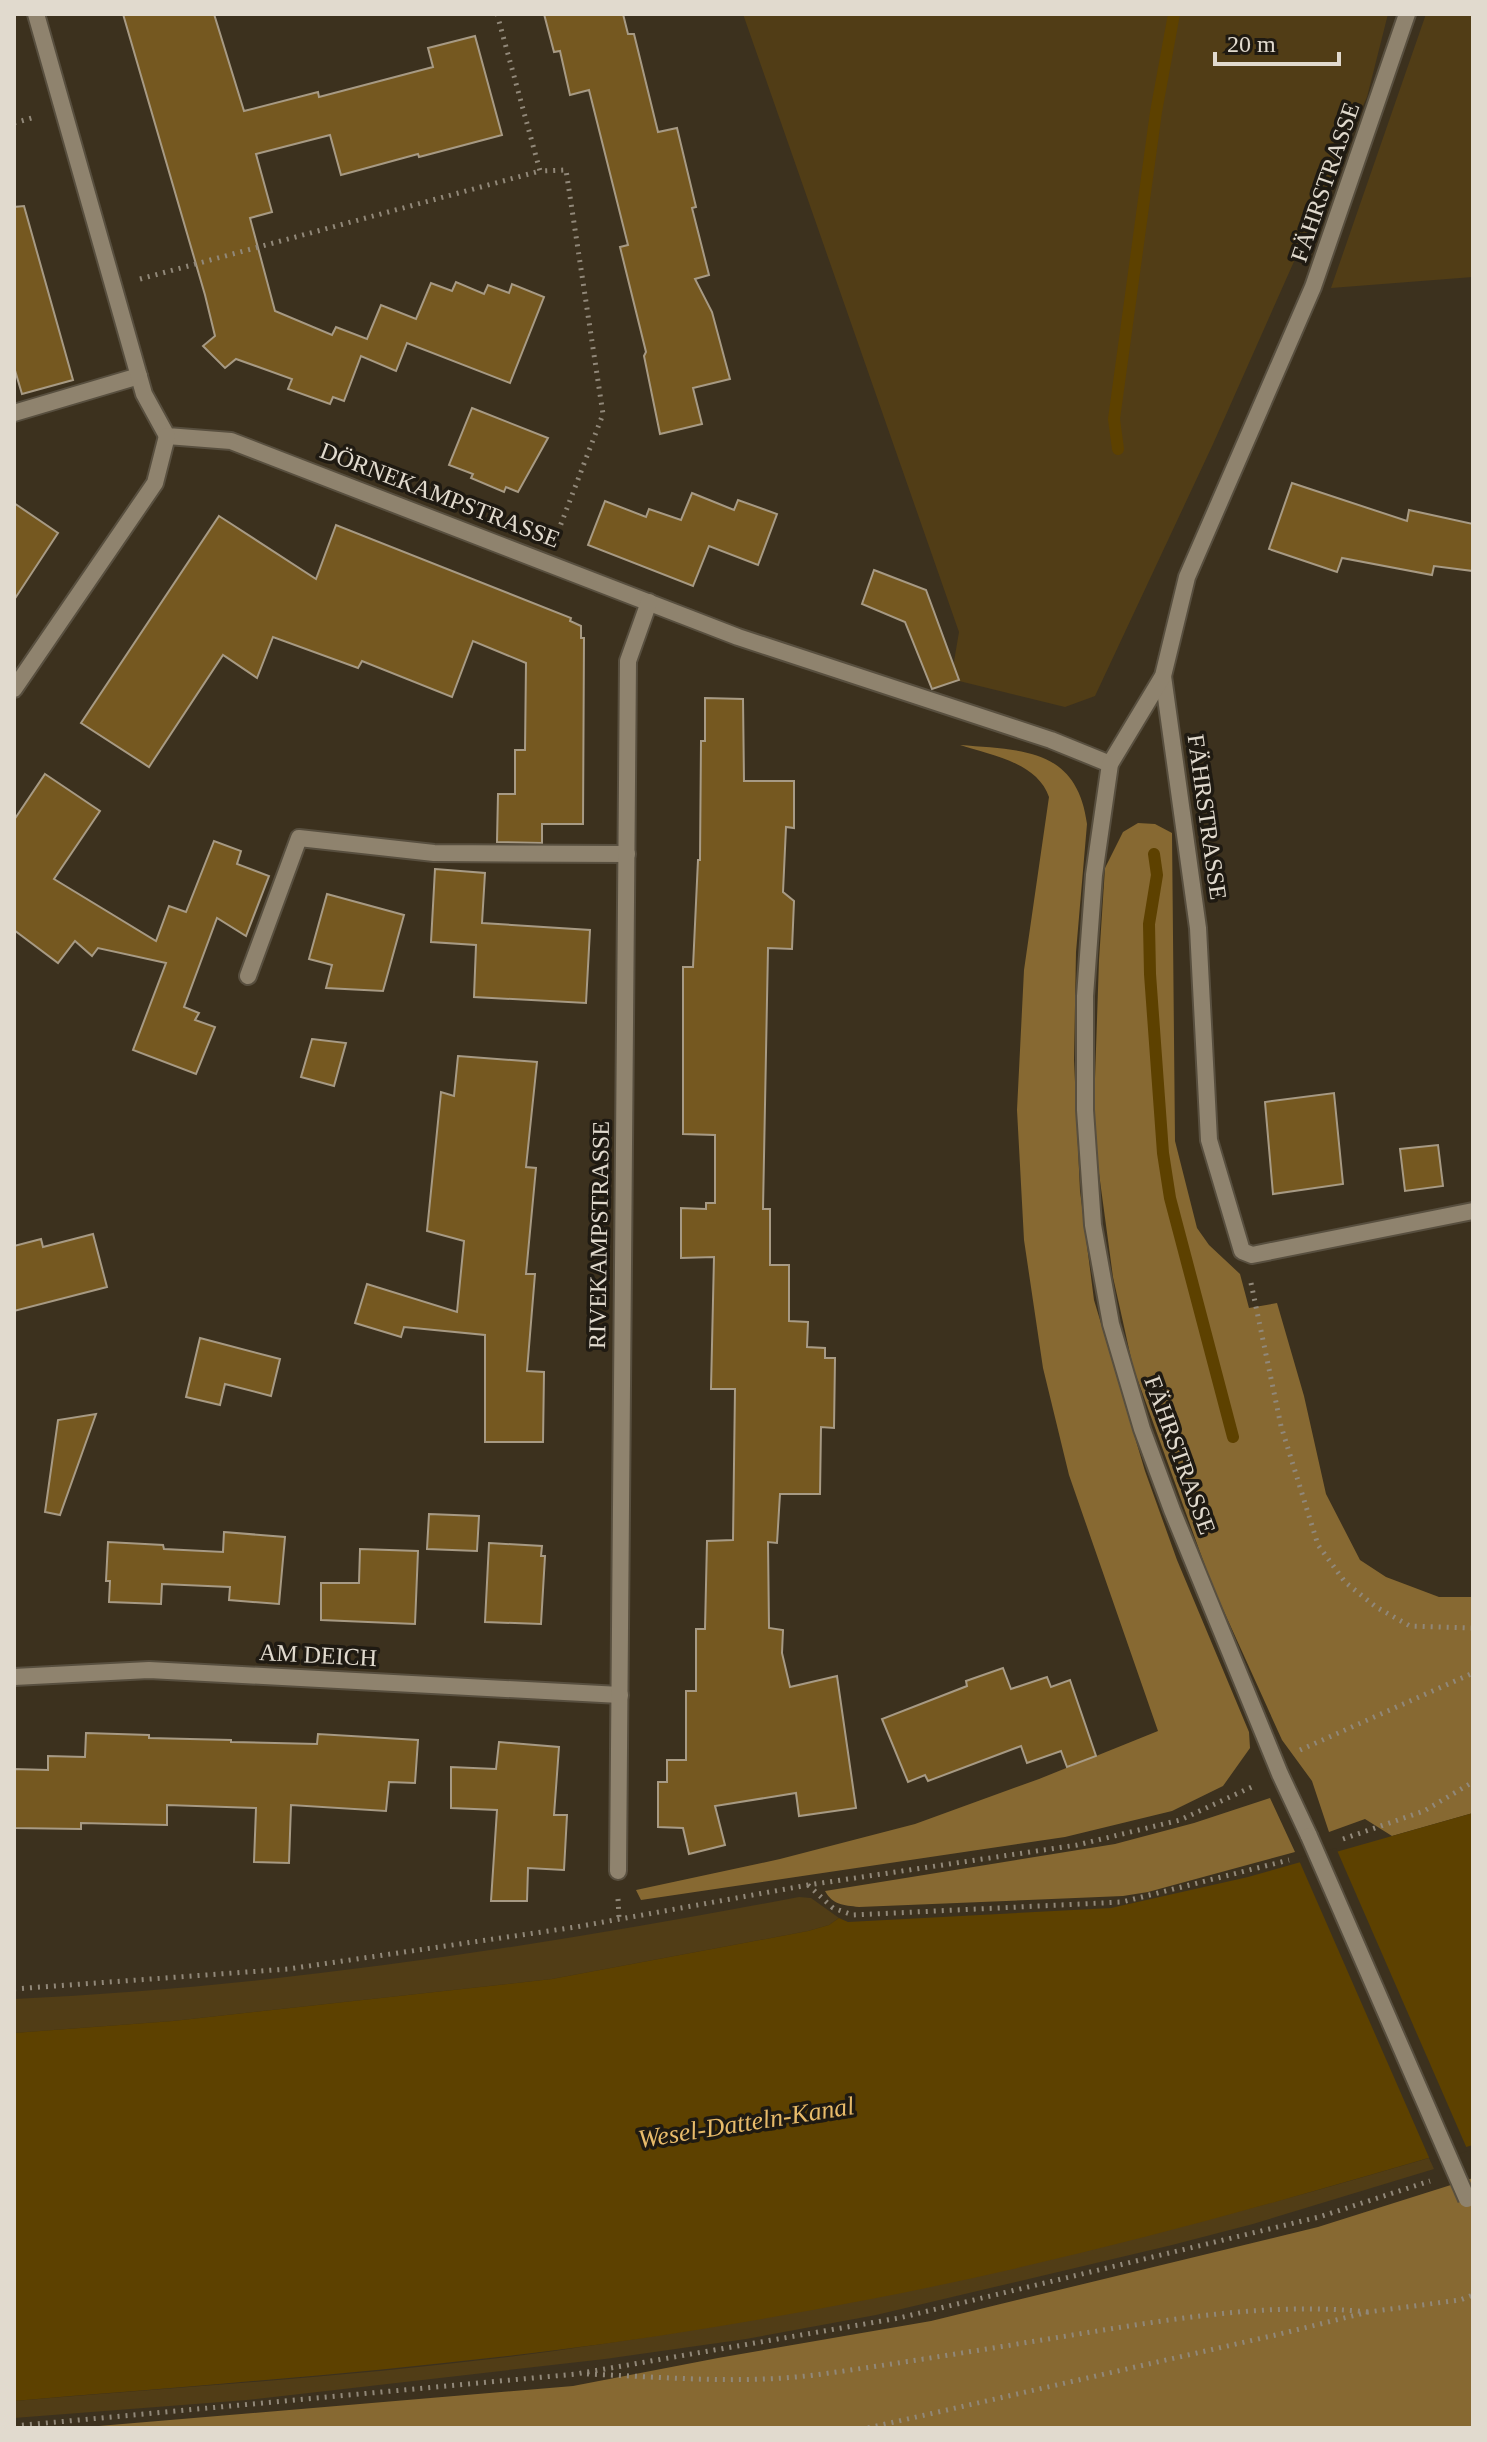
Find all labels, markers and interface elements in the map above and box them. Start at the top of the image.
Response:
scale bar [1215,16,1339,66]
text: 20 m [1227,31,1276,57]
street label: FÄHRSTRASSE [1286,99,1364,265]
street label: DÖRNEKAMPSTRASSE [316,437,564,553]
street label: FÄHRSTRASSE [1183,733,1231,901]
street label: RIVEKAMPSTRASSE [584,1121,614,1349]
street label: FÄHRSTRASSE [1139,1372,1221,1538]
street label: AM DEICH [258,1639,378,1671]
water label: Wesel-Datteln-Kanal [636,2091,856,2154]

